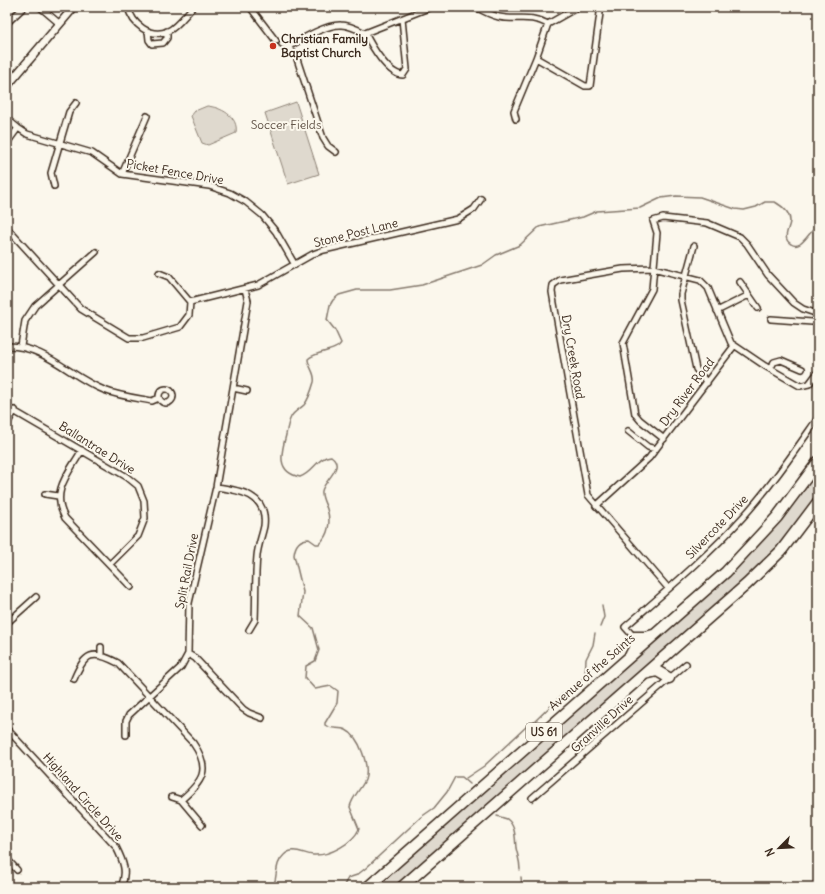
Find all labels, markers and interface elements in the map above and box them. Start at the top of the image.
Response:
place label: Christian Family Baptist Church [281,31,368,61]
marker: Christian Family Baptist Church [268,41,278,51]
park label: Soccer Fields [251,117,321,132]
street label: Picket Fence Drive [125,156,225,187]
street label: Stone Post Lane [312,215,400,250]
street label: Dry Creek Road [559,314,588,400]
street label: Dry River Road [656,355,717,429]
street label: Ballantrae Drive [56,418,138,477]
street label: Silvercote Drive [682,491,751,562]
street label: Split Rail Drive [172,532,201,610]
street label: Avenue of the Saints [545,630,638,713]
street label: Granville Drive [567,692,636,756]
road number: US 61 [526,723,562,741]
street label: Highland Circle Drive [40,750,127,844]
north arrow [759,828,799,868]
text: N [762,846,778,858]

